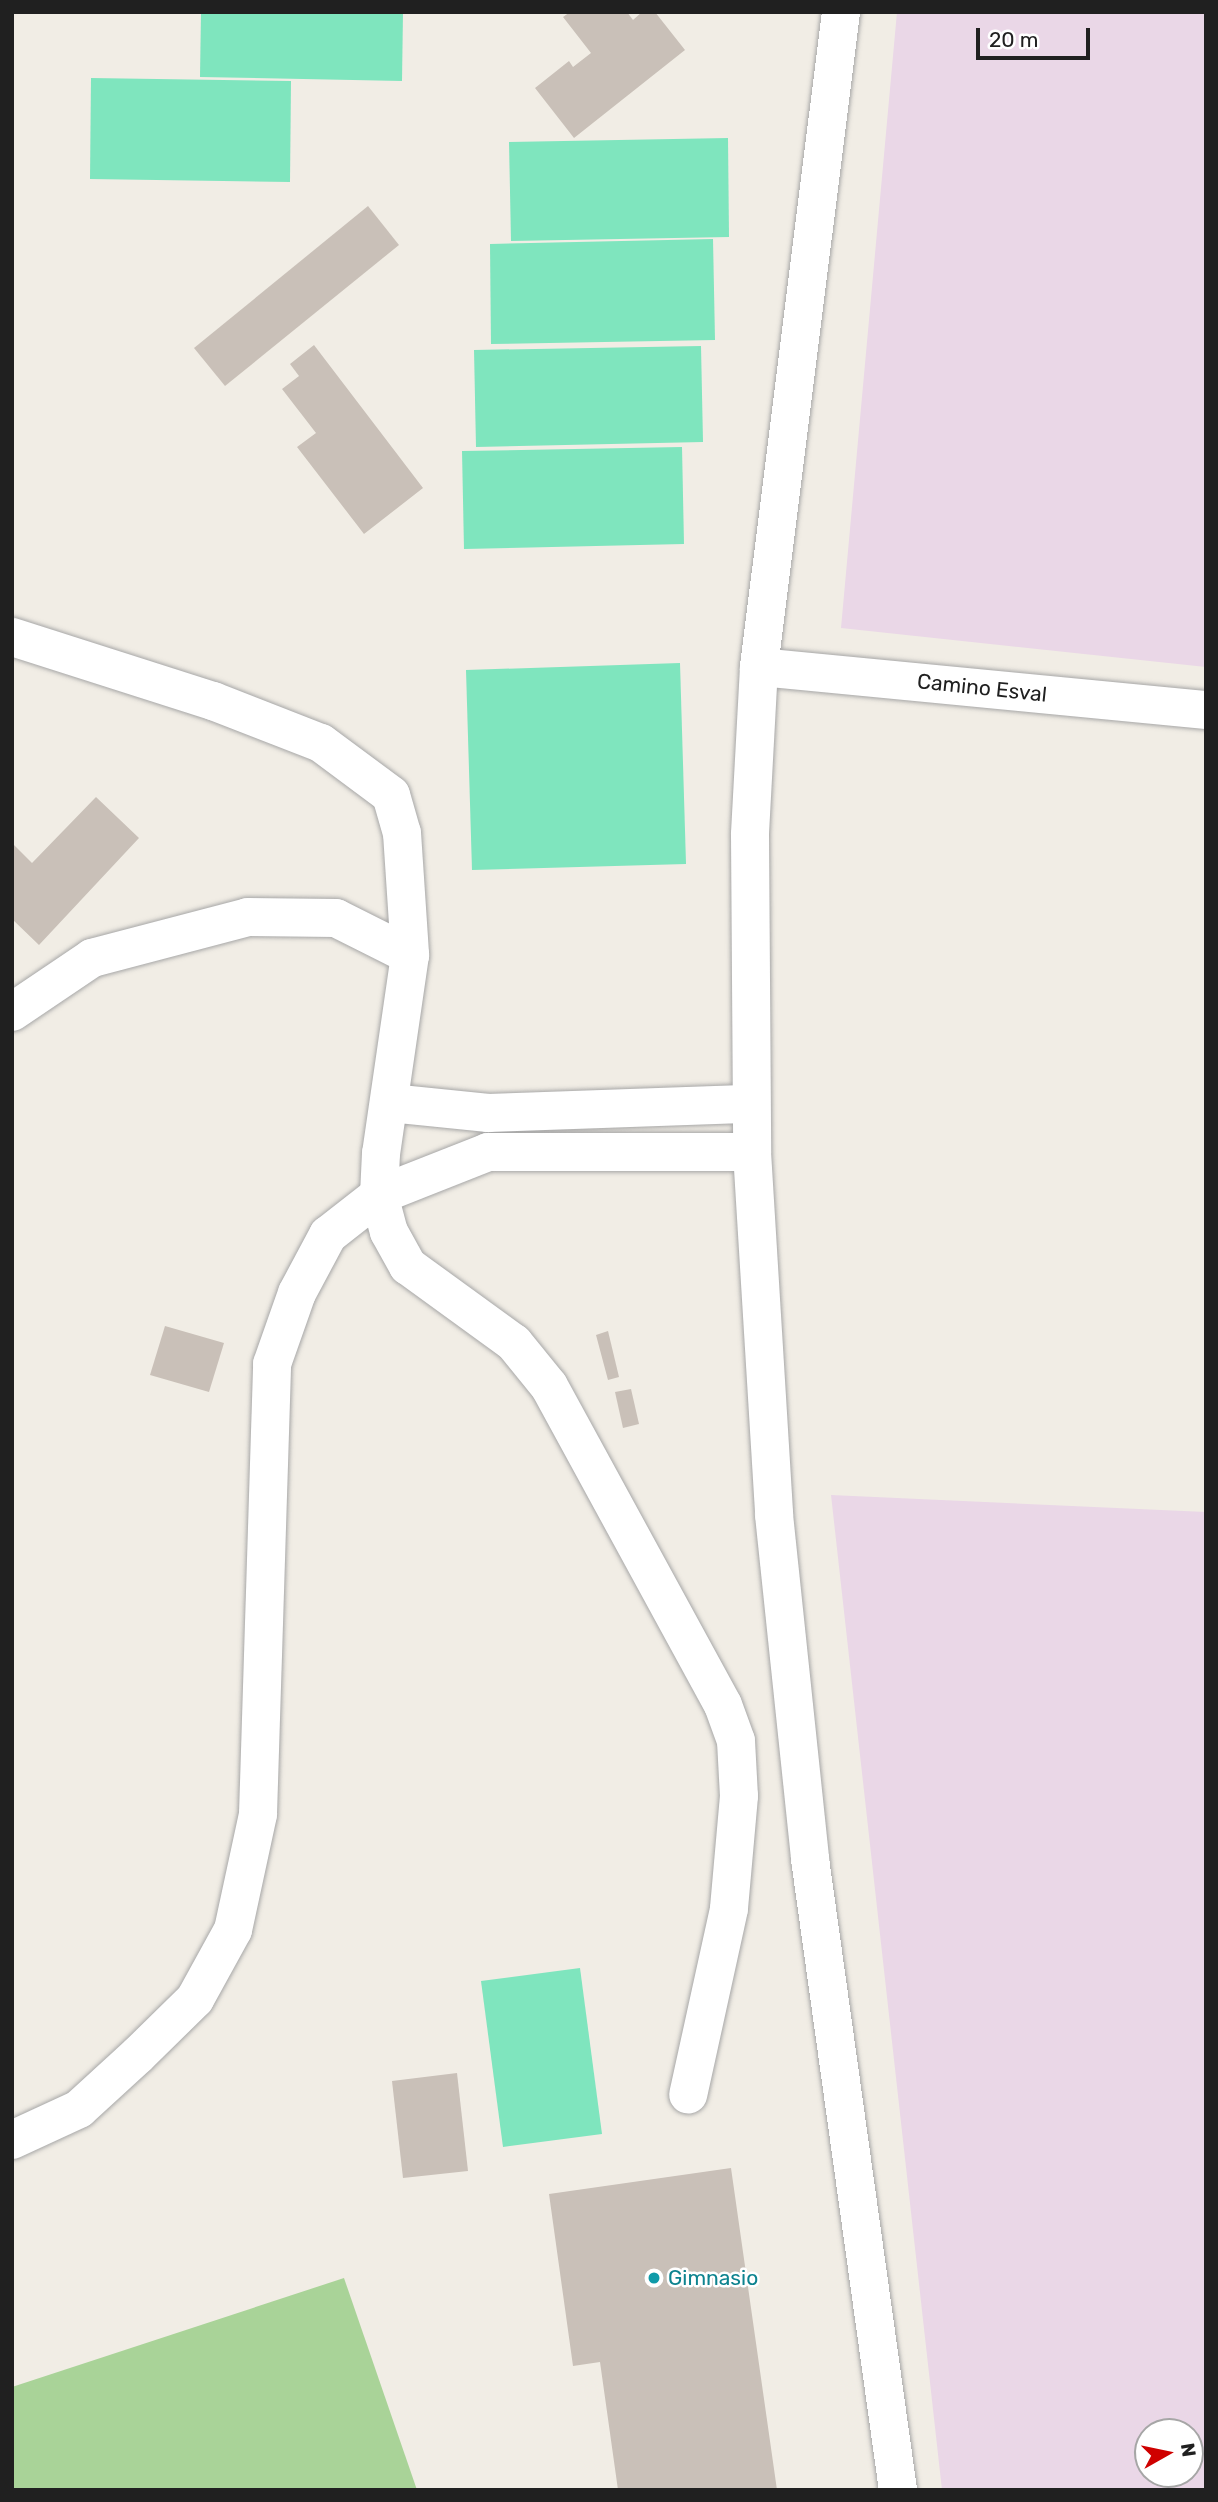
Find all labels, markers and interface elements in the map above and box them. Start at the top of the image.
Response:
scale bar [980,14,1094,58]
text: 20 m [989,27,1038,52]
street label: Camino Esval [916,669,1048,707]
place label: Gimnasio [668,2265,758,2291]
marker: Gimnasio [646,2270,662,2286]
north arrow [1134,2418,1204,2488]
text: N [1176,2441,1201,2458]

